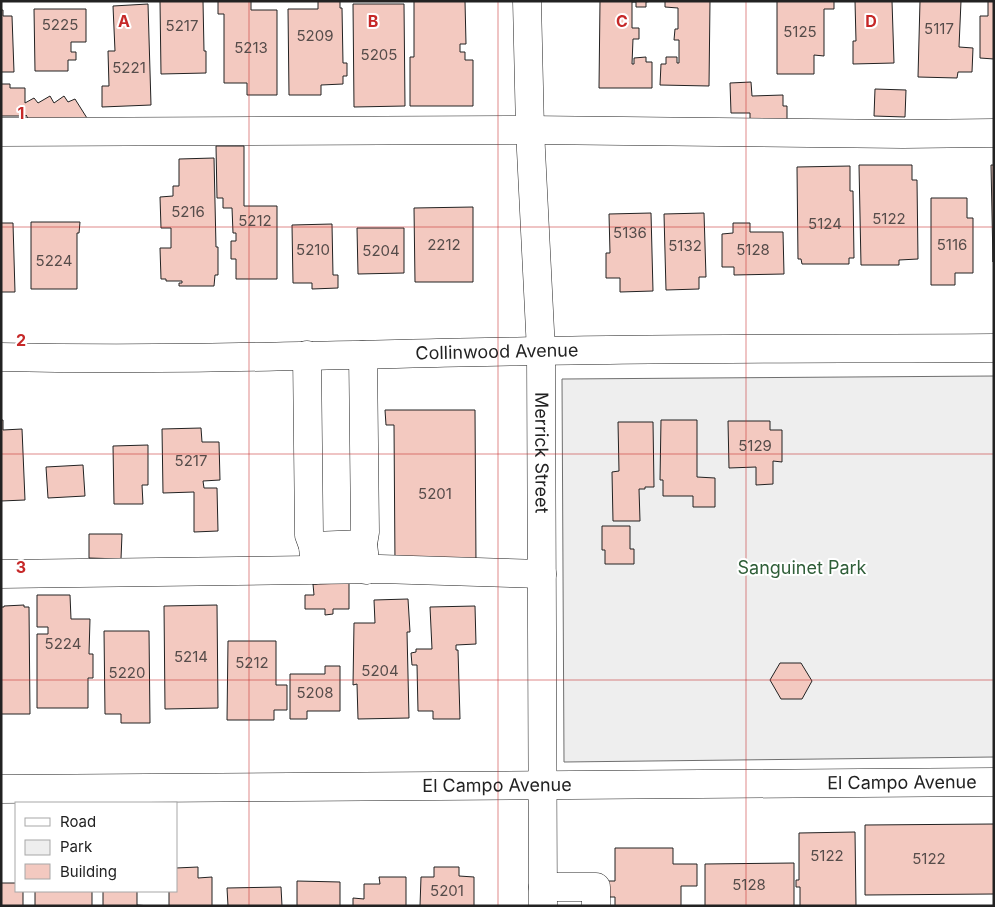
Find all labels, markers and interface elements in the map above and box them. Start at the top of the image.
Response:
text: A [118,11,130,31]
text: B [368,11,378,31]
text: C [616,11,628,31]
text: D [865,11,877,31]
house number: 5225 [42,15,78,34]
house number: 5217 [166,16,198,35]
house number: 5117 [924,19,954,38]
house number: 5125 [783,22,817,41]
house number: 5209 [296,26,334,45]
house number: 5213 [234,38,268,57]
house number: 5205 [361,45,397,64]
house number: 5221 [112,58,146,77]
text: 1 [18,103,24,123]
house number: 5216 [171,202,205,221]
house number: 5122 [872,209,906,228]
house number: 5212 [238,211,272,230]
house number: 5124 [808,214,842,233]
house number: 5136 [613,223,647,242]
house number: 2212 [427,235,461,254]
house number: 5116 [937,235,967,254]
house number: 5132 [668,236,702,255]
house number: 5210 [296,240,330,259]
house number: 5128 [736,240,770,259]
house number: 5204 [362,241,400,260]
house number: 5224 [36,251,72,270]
text: 2 [16,330,26,350]
street label: Collinwood Avenue [415,339,579,364]
street label: Merrick Street [531,392,553,513]
house number: 5129 [738,436,772,455]
house number: 5217 [175,451,207,470]
house number: 5201 [418,484,452,503]
text: 3 [16,557,26,577]
park label: Sanguinet Park [738,557,867,578]
house number: 5224 [45,634,81,653]
house number: 5214 [174,647,208,666]
house number: 5212 [235,653,269,672]
house number: 5204 [361,661,399,680]
house number: 5220 [109,663,145,682]
house number: 5208 [296,683,334,702]
street label: El Campo Avenue [827,771,977,793]
street label: El Campo Avenue [422,774,572,796]
legend [15,802,178,892]
text: Road [60,812,96,831]
text: Park [60,837,93,856]
house number: 5122 [810,846,844,865]
house number: 5122 [912,849,946,868]
text: Building [60,862,117,881]
house number: 5128 [732,875,766,894]
house number: 5201 [430,881,464,900]

